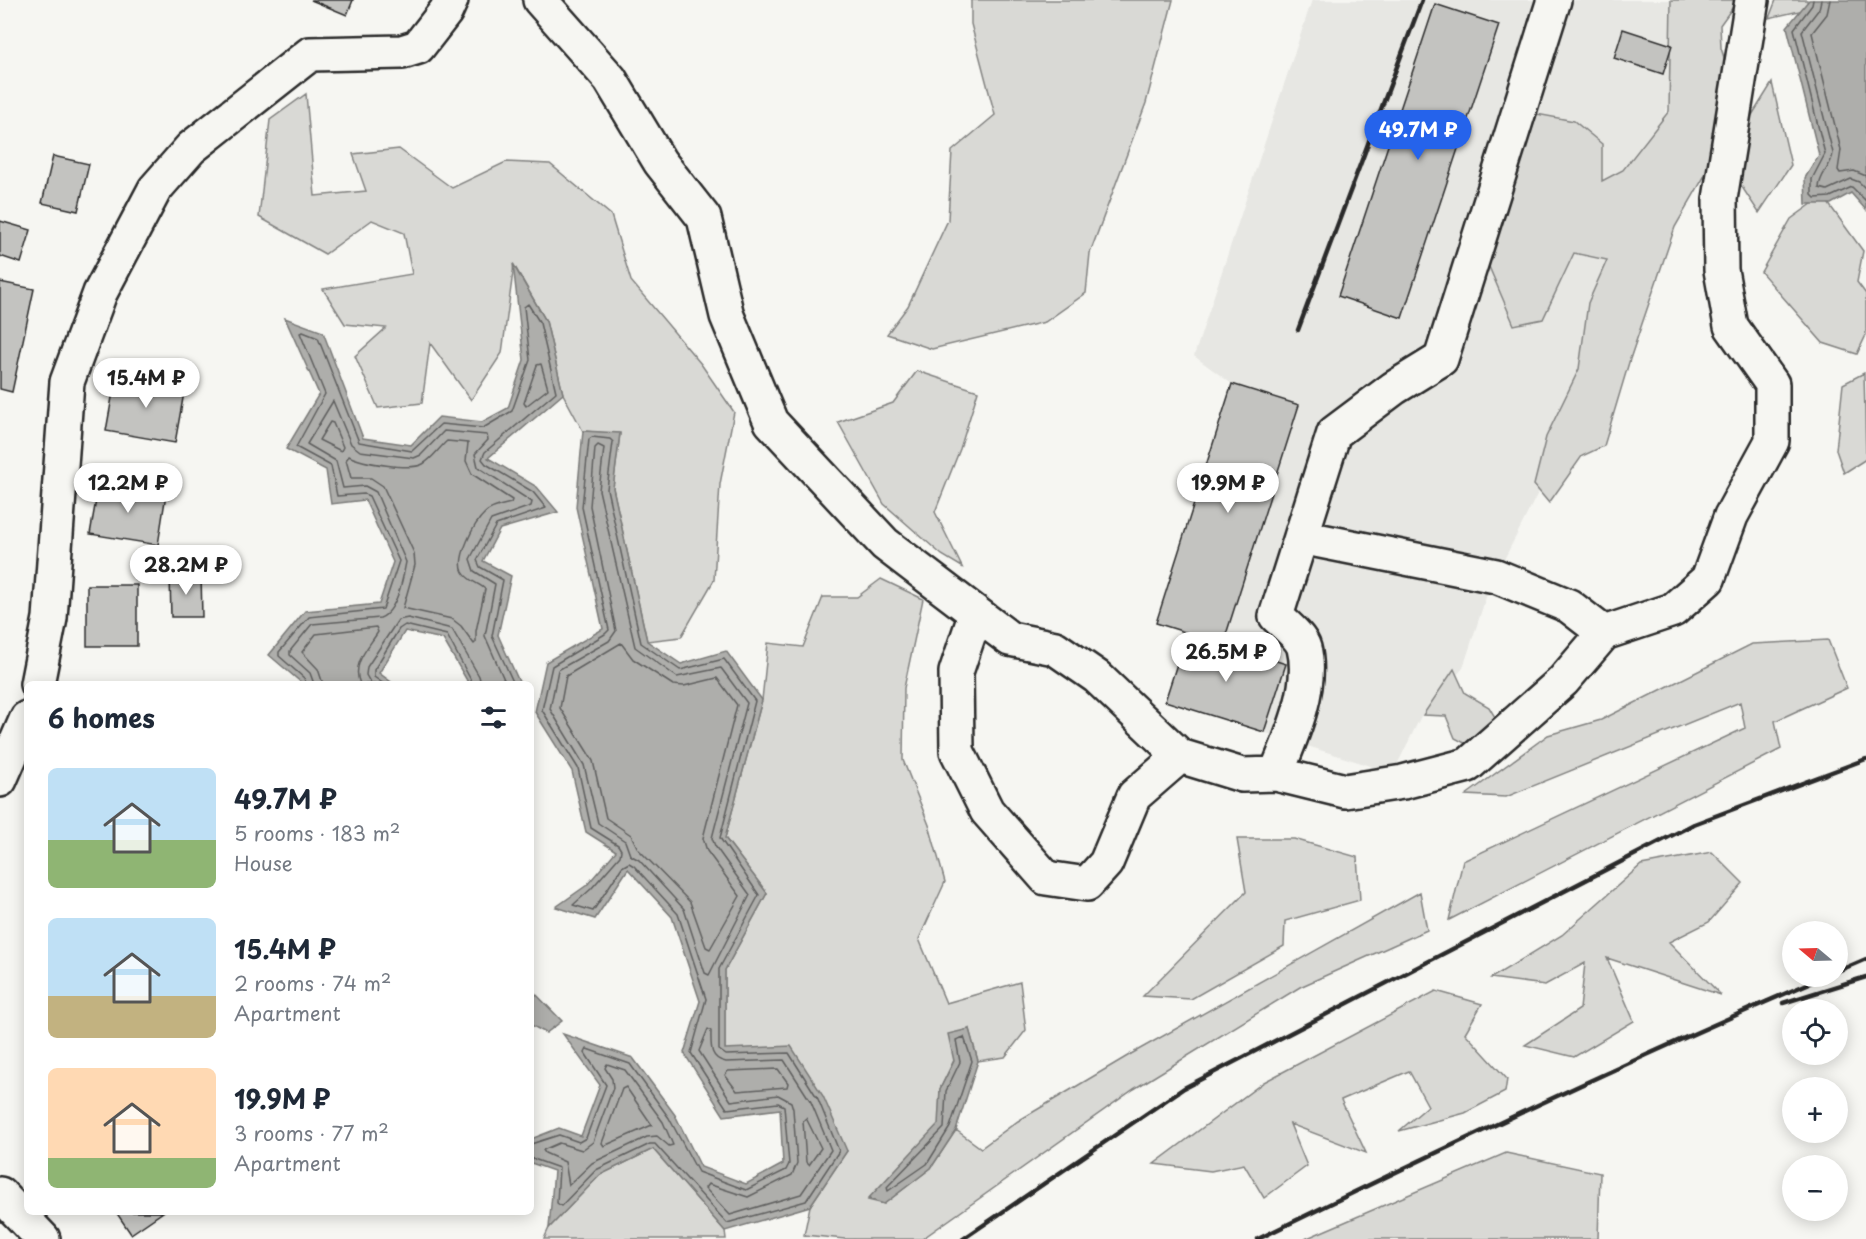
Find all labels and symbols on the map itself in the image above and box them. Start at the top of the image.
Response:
pin: 49.7M ₽ [1363,110,1473,161]
pin: 15.4M ₽ [91,358,201,409]
pin: 12.2M ₽ [73,463,183,514]
pin: 19.9M ₽ [1173,463,1283,514]
pin: 28.2M ₽ [131,545,241,596]
pin: 26.5M ₽ [1171,632,1281,683]
north arrow [1782,921,1848,987]

